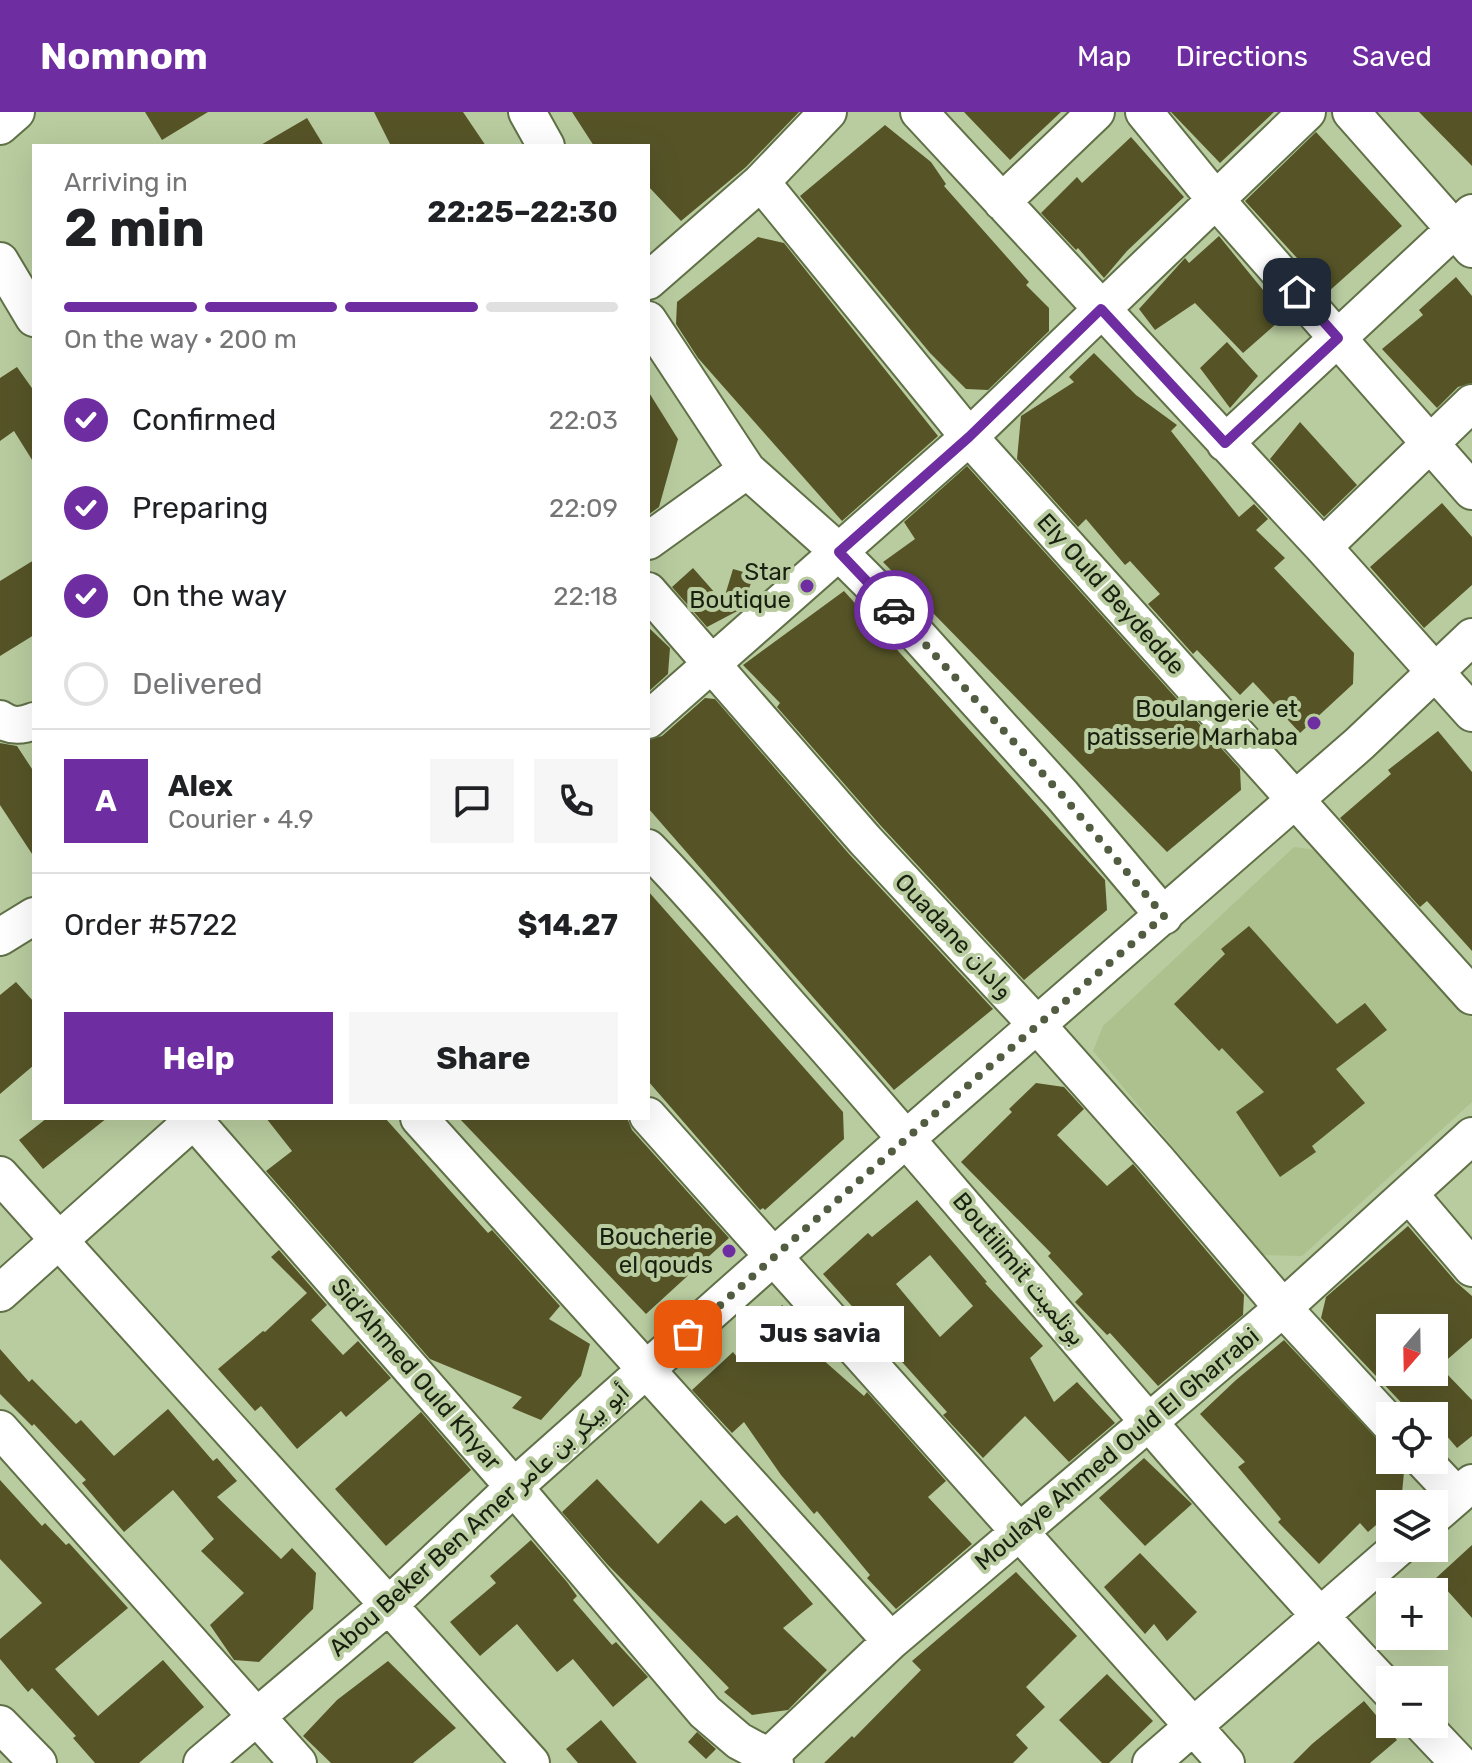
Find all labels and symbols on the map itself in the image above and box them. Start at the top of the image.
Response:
pin [1263,258,1331,326]
street label: Ely Ould Beydedde [1031,508,1191,680]
place label: Star Boutique [689,558,791,614]
courier [854,570,934,650]
marker: Star Boutique [798,577,816,595]
place label: Boulangerie et patisserie Marhaba [1086,695,1298,751]
marker: Boulangerie et patisserie Marhaba [1305,714,1323,732]
street label: Ouadane وادان [889,868,1019,1004]
street label: Boutilimit بوتلميت [947,1187,1091,1351]
place label: Boucherie el qouds [599,1223,713,1279]
marker: Boucherie el qouds [720,1242,738,1260]
street label: Sid'Ahmed Ould Khyar [325,1272,507,1476]
pin [654,1300,722,1368]
callout: Jus savia [736,1306,904,1362]
north arrow [1376,1314,1448,1386]
street label: Moulaye Ahmed Ould El Gharrabi [969,1322,1265,1576]
street label: Abou Beker Ben Amer أبو بيكر بن عامر [323,1378,635,1662]

